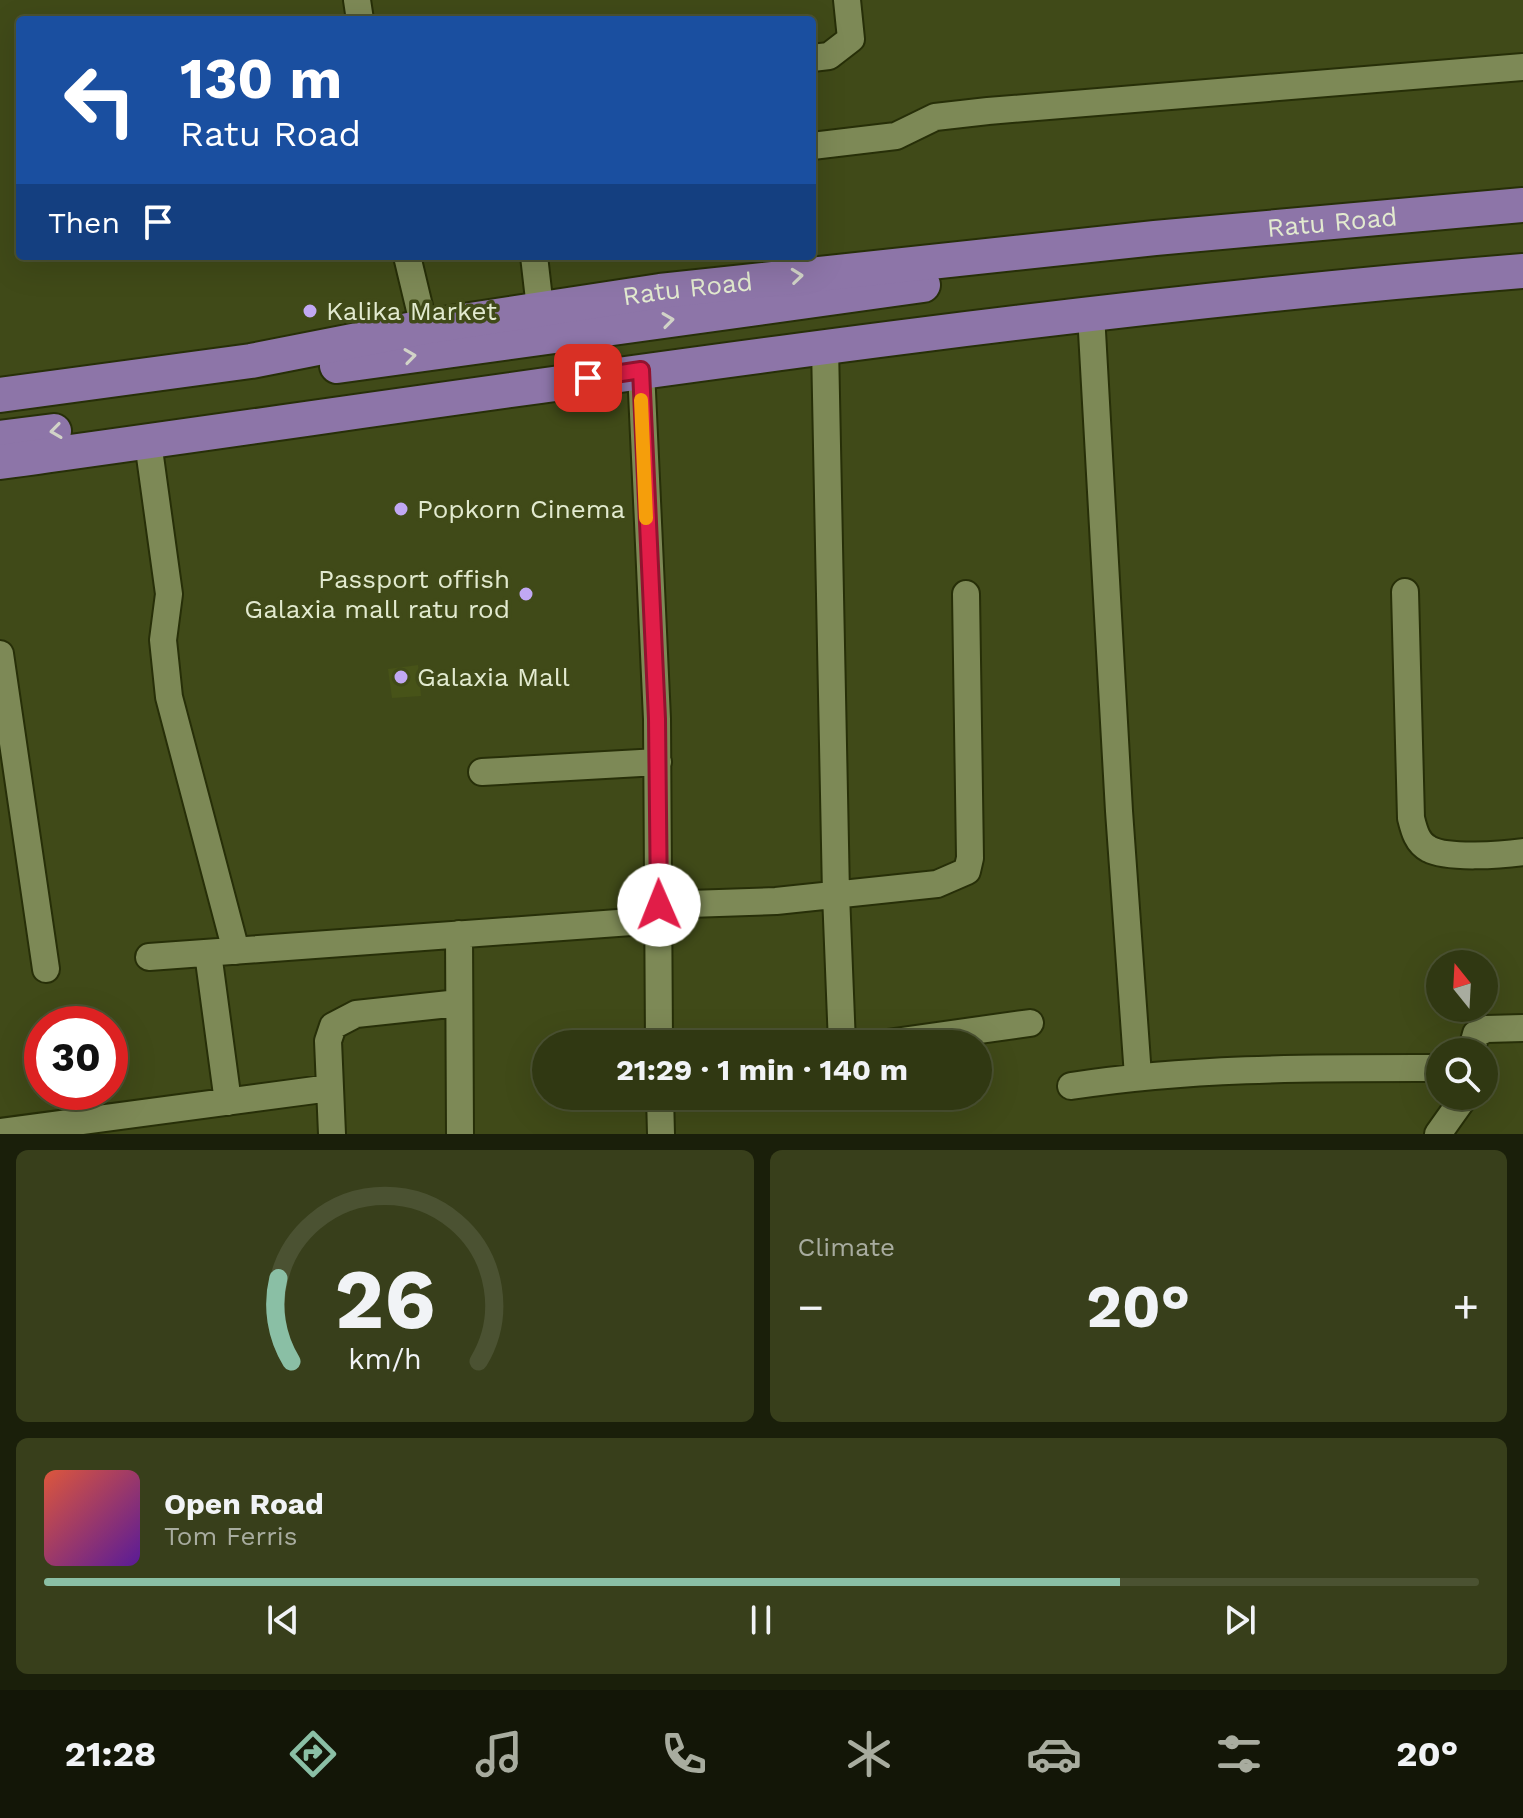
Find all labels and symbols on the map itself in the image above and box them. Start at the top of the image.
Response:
street label: Ratu Road [1266,201,1399,243]
street label: Ratu Road [620,266,754,312]
one-way arrow [791,268,804,285]
place label: Kalika Market [326,296,497,326]
marker: Kalika Market [301,302,319,320]
one-way arrow [661,312,675,329]
pin [554,344,622,412]
one-way arrow [404,347,417,364]
one-way arrow [49,422,63,439]
place label: Popkorn Cinema [417,494,626,524]
marker: Popkorn Cinema [392,500,410,518]
place label: Passport offish Galaxia mall ratu rod [244,564,510,624]
marker: Passport offish Galaxia mall ratu rod [517,585,535,603]
place label: Galaxia Mall [417,662,570,692]
marker: Galaxia Mall [392,668,410,686]
position arrow [617,863,701,947]
north arrow [1426,950,1498,1022]
speed limit sign: 30 [24,1006,128,1110]

